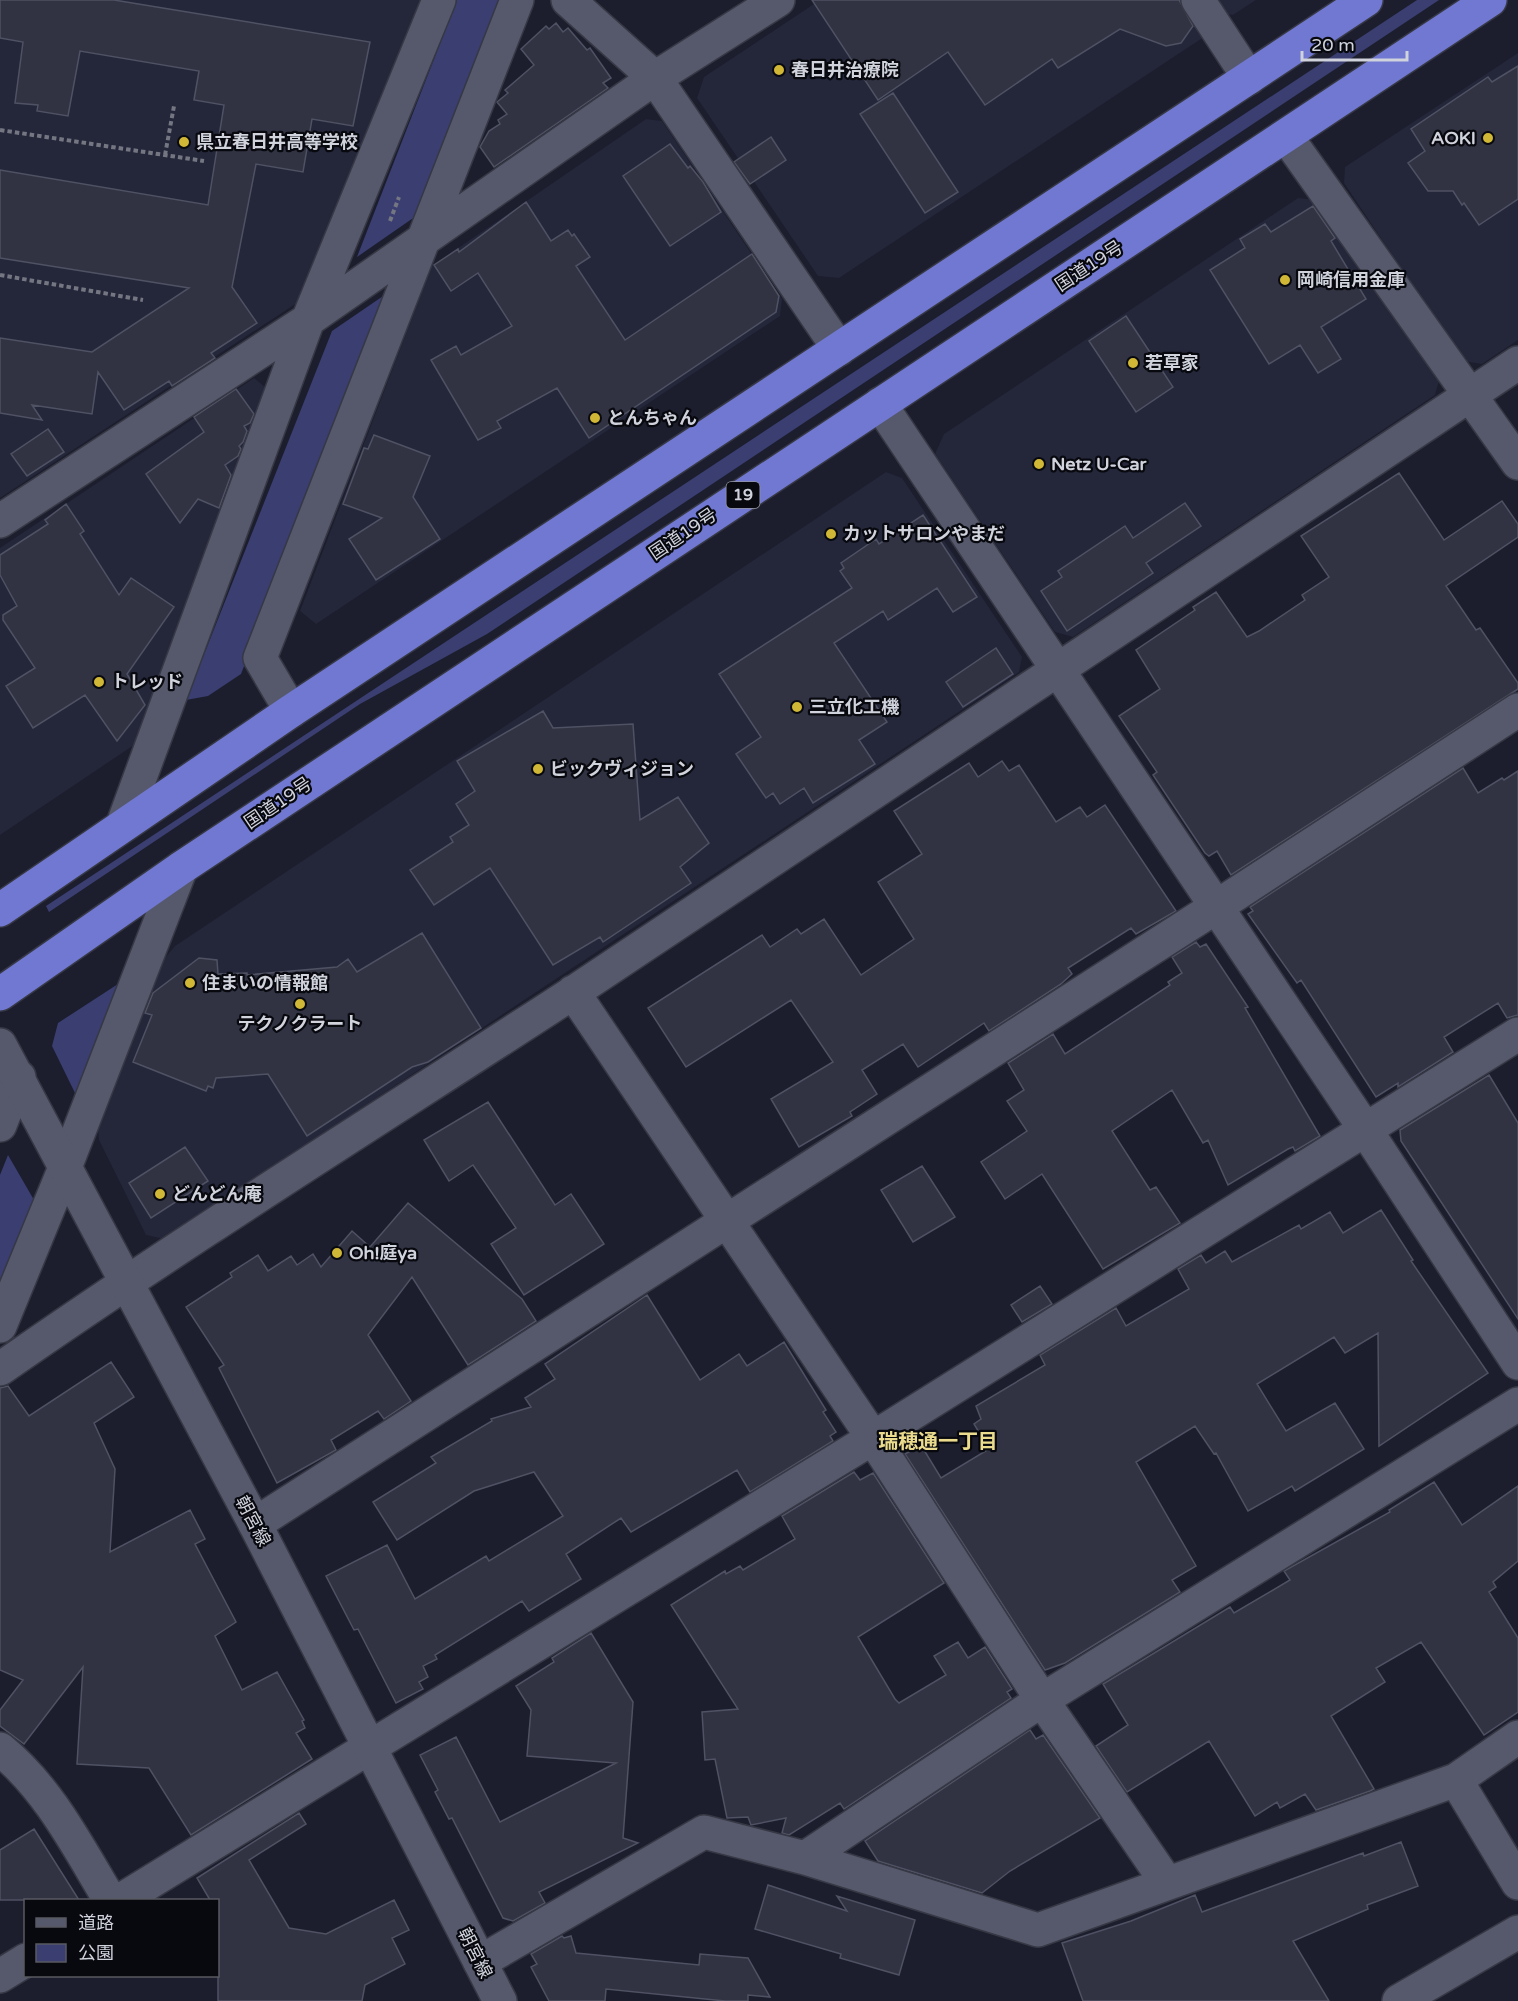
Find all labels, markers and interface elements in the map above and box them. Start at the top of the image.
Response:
scale bar [1302,24,1407,62]
text: 20 m [1311,34,1355,56]
place label: 春日井治療院 [791,59,899,81]
marker: 春日井治療院 [772,63,786,77]
place label: AOKI [1431,127,1476,149]
place label: 県立春日井高等学校 [196,131,358,153]
marker: AOKI [1481,131,1495,145]
marker: 県立春日井高等学校 [177,135,191,149]
street label: 国道19号 [1051,236,1127,296]
place label: 岡崎信用金庫 [1297,269,1405,291]
marker: 岡崎信用金庫 [1278,273,1292,287]
place label: 若草家 [1145,352,1199,374]
marker: 若草家 [1126,356,1140,370]
place label: とんちゃん [607,407,697,429]
marker: とんちゃん [588,411,602,425]
place label: Netz U-Car [1051,453,1148,475]
marker: Netz U-Car [1032,457,1046,471]
road number: 19 [726,482,760,508]
street label: 国道19号 [645,503,721,565]
place label: カットサロンやまだ [843,523,1005,545]
marker: カットサロンやまだ [824,527,838,541]
place label: トレッド [111,671,183,693]
marker: トレッド [92,675,106,689]
place label: 三立化工機 [809,696,900,718]
marker: 三立化工機 [790,700,804,714]
place label: ビックヴィジョン [550,758,694,780]
marker: ビックヴィジョン [531,762,545,776]
street label: 国道19号 [240,772,316,834]
place label: 住まいの情報館 [202,972,328,994]
marker: 住まいの情報館 [183,976,197,990]
marker: テクノクラート [293,997,307,1011]
place label: テクノクラート [238,1013,362,1035]
place label: どんどん庵 [172,1183,261,1205]
marker: どんどん庵 [153,1187,167,1201]
place label: Oh!庭ya [349,1242,417,1264]
marker: Oh!庭ya [330,1246,344,1260]
district label: 瑞穂通一丁目 [878,1430,998,1454]
street label: 朝宮線 [231,1492,275,1550]
legend [24,1899,219,1977]
text: 道路 [78,1912,114,1934]
street label: 朝宮線 [453,1924,497,1982]
text: 公園 [78,1942,114,1964]

